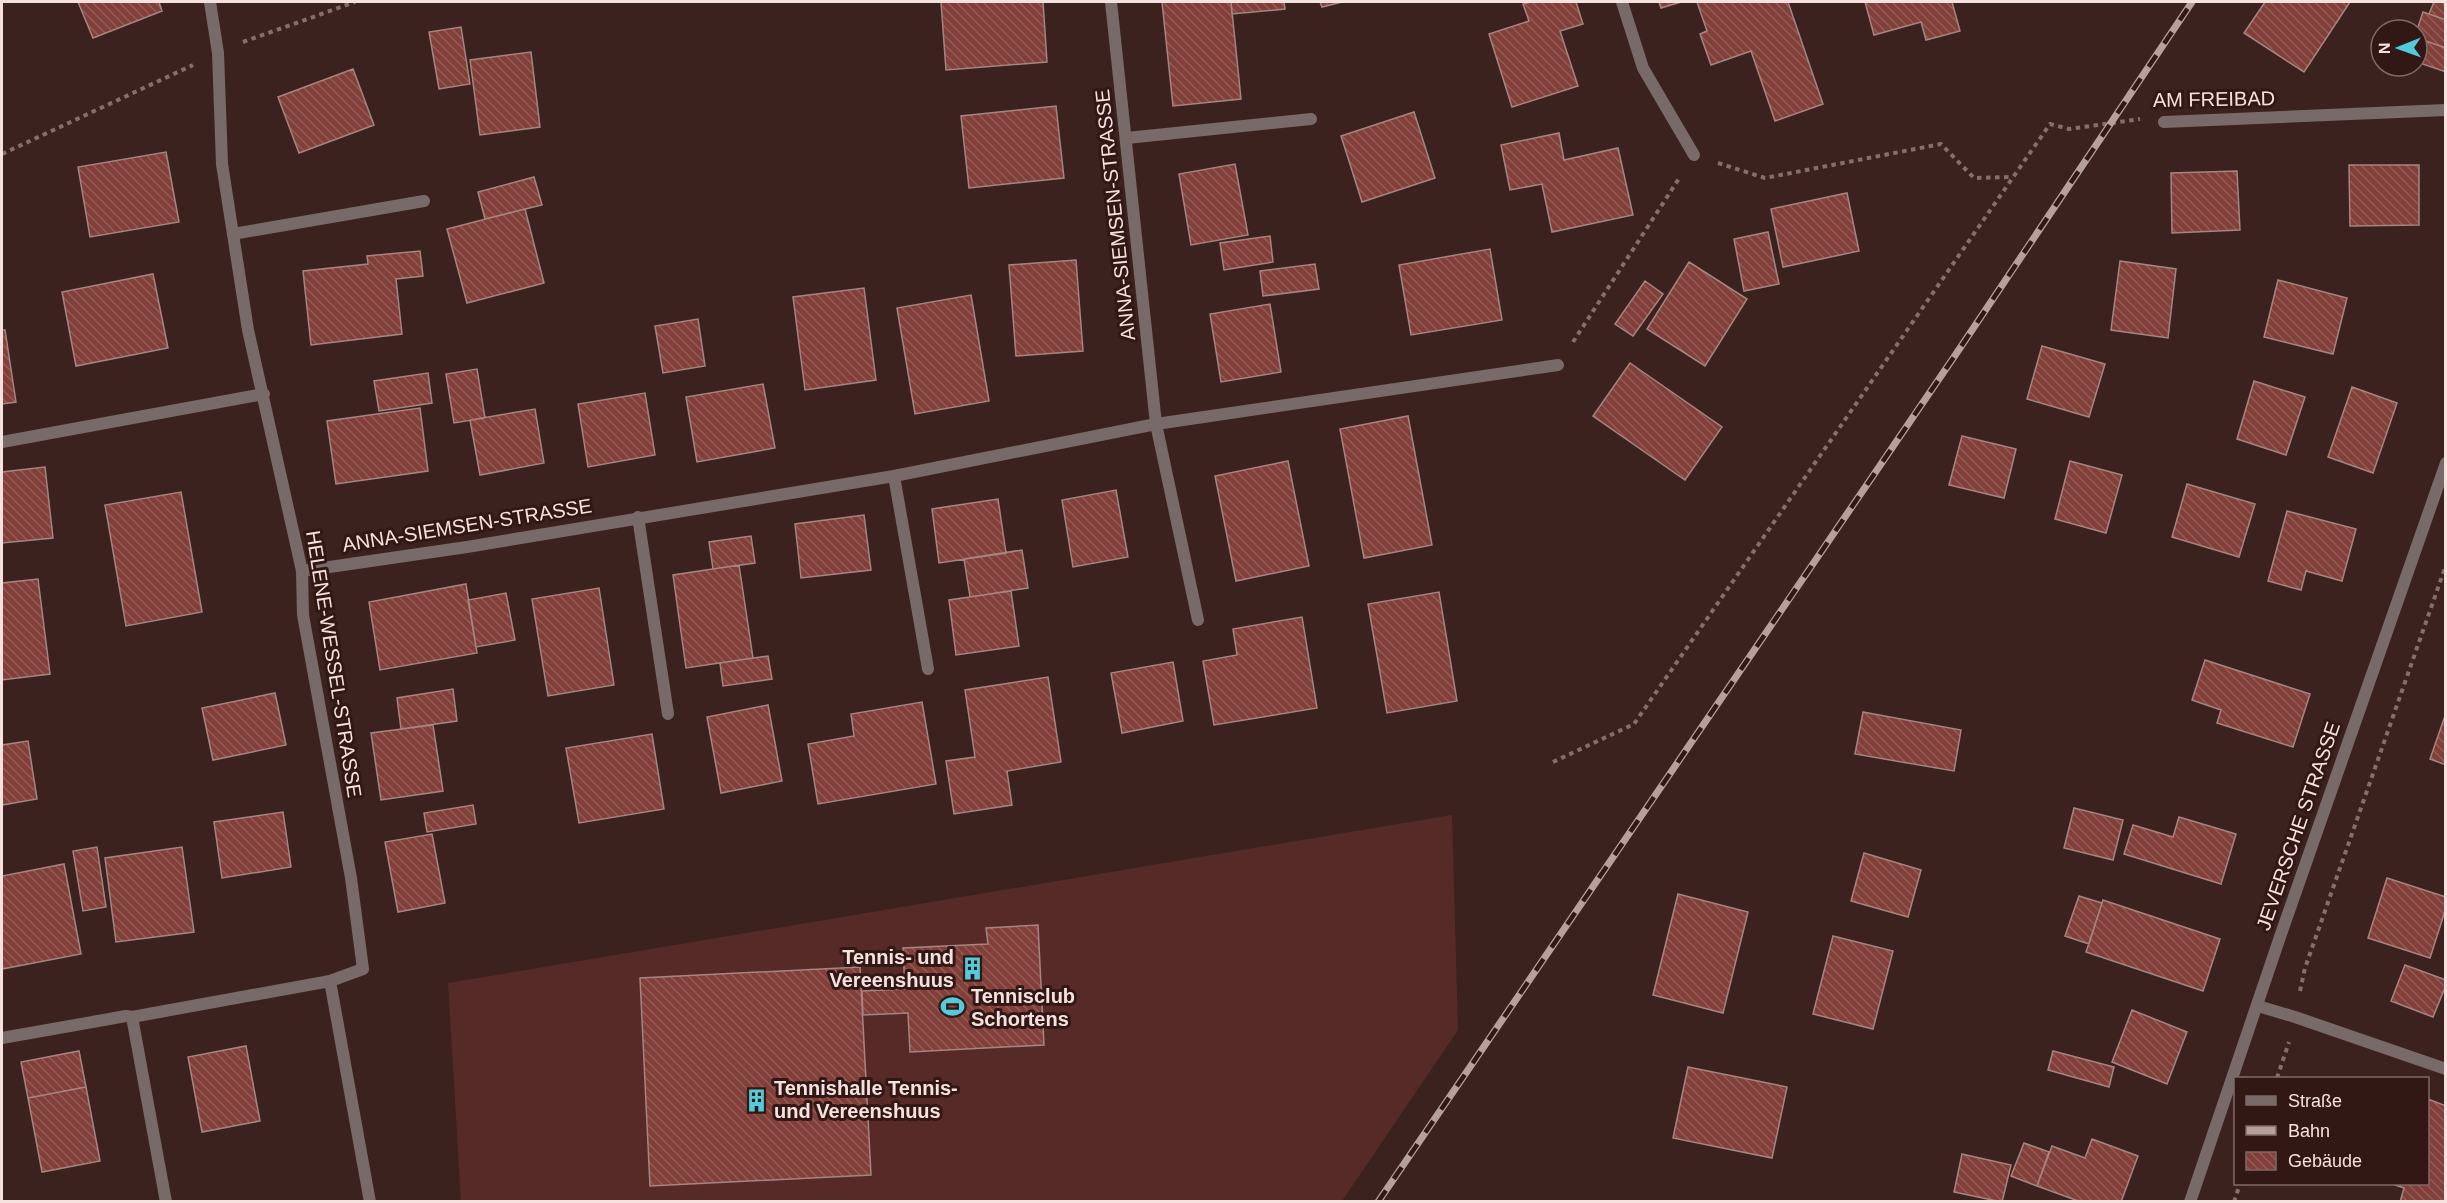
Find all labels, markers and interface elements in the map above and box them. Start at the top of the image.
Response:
north arrow [2369,18,2429,78]
text: N [2376,42,2393,54]
street label: AM FREIBAD [2153,87,2275,111]
street label: ANNA-SIEMSEN-STRASSE [1091,88,1139,342]
street label: ANNA-SIEMSEN-STRASSE [341,494,593,556]
street label: HELENE-WESSEL-STRASSE [302,529,366,799]
street label: JEVERSCHE STRASSE [2252,719,2344,933]
place label: Tennis- und Vereenshuus [829,946,954,991]
building icon: Tennis- und Vereenshuus [959,955,985,981]
place label: Tennisclub Schortens [971,985,1075,1030]
sports icon: Tennisclub Schortens [940,994,966,1020]
place label: Tennishalle Tennis- und Vereenshuus [774,1077,958,1122]
legend [2234,1077,2429,1185]
building icon: Tennishalle Tennis- und Vereenshuus [743,1087,769,1113]
text: Straße [2288,1091,2342,1111]
text: Bahn [2288,1121,2330,1141]
text: Gebäude [2288,1151,2362,1171]

